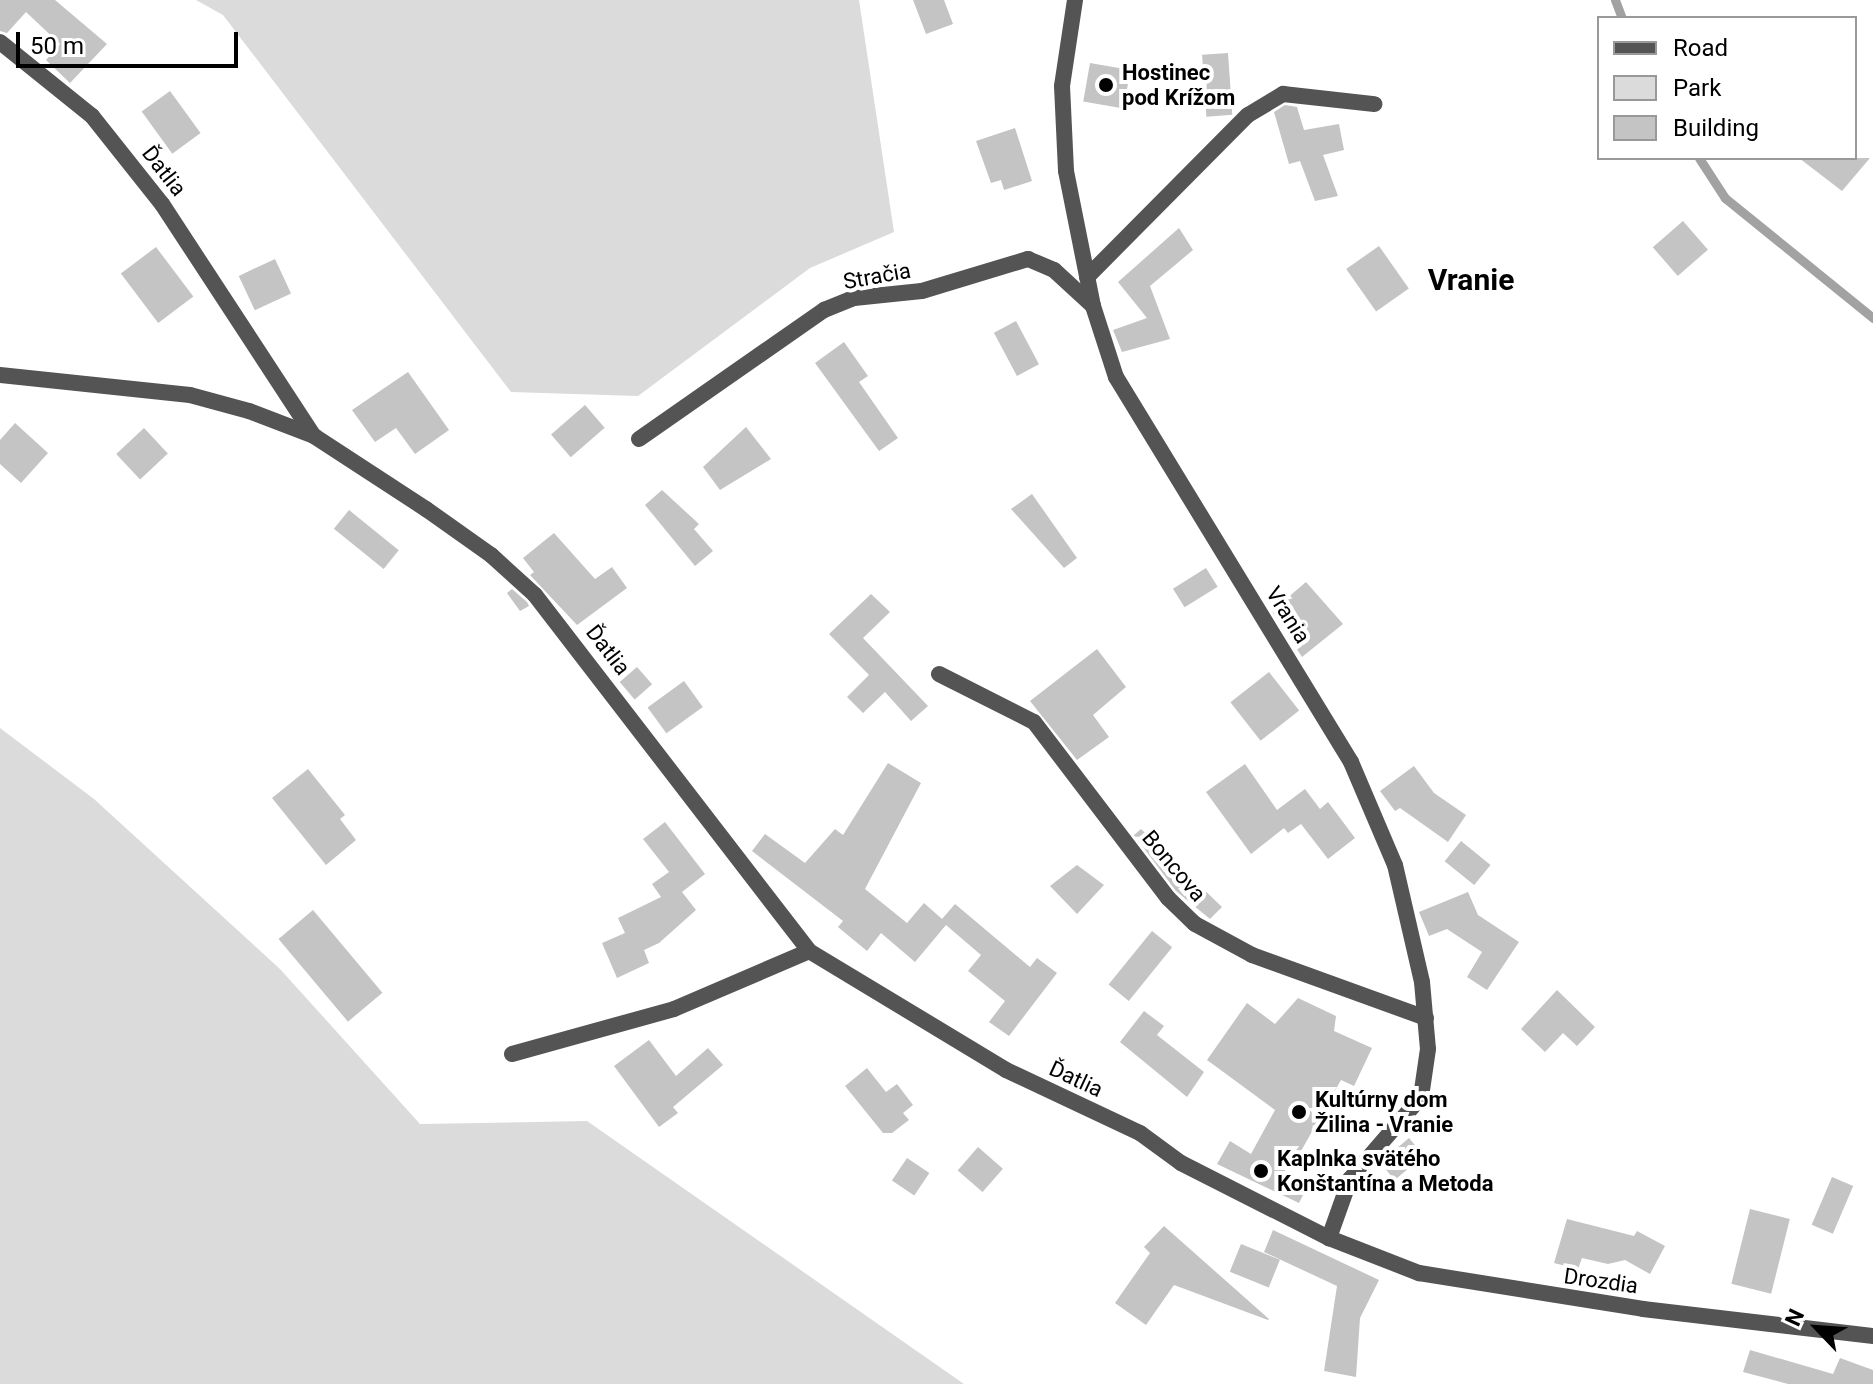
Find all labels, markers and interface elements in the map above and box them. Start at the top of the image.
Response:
scale bar [20,16,242,66]
legend [1597,16,1857,160]
text: 50 m [30,32,84,60]
text: Road [1673,34,1728,62]
place label: Hostinec pod Krížom [1122,59,1235,110]
text: Park [1673,74,1721,102]
marker: Hostinec pod Krížom [1097,76,1115,94]
text: Building [1673,114,1759,142]
street label: Ďatlia [136,141,192,201]
street label: Stračia [841,257,913,295]
district label: Vranie [1428,262,1514,298]
street label: Vrania [1260,582,1316,648]
street label: Ďatlia [580,620,636,680]
street label: Boncova [1137,825,1211,907]
street label: Ďatlia [1045,1055,1107,1103]
place label: Kultúrny dom Žilina - Vranie [1315,1086,1453,1138]
marker: Kultúrny dom Žilina - Vranie [1290,1103,1308,1121]
place label: Kaplnka svätého Konštantína a Metoda [1277,1145,1493,1196]
marker: Kaplnka svätého Konštantína a Metoda [1252,1162,1270,1180]
street label: Drozdia [1562,1263,1640,1299]
north arrow [1777,1288,1857,1368]
text: N [1780,1305,1809,1330]

